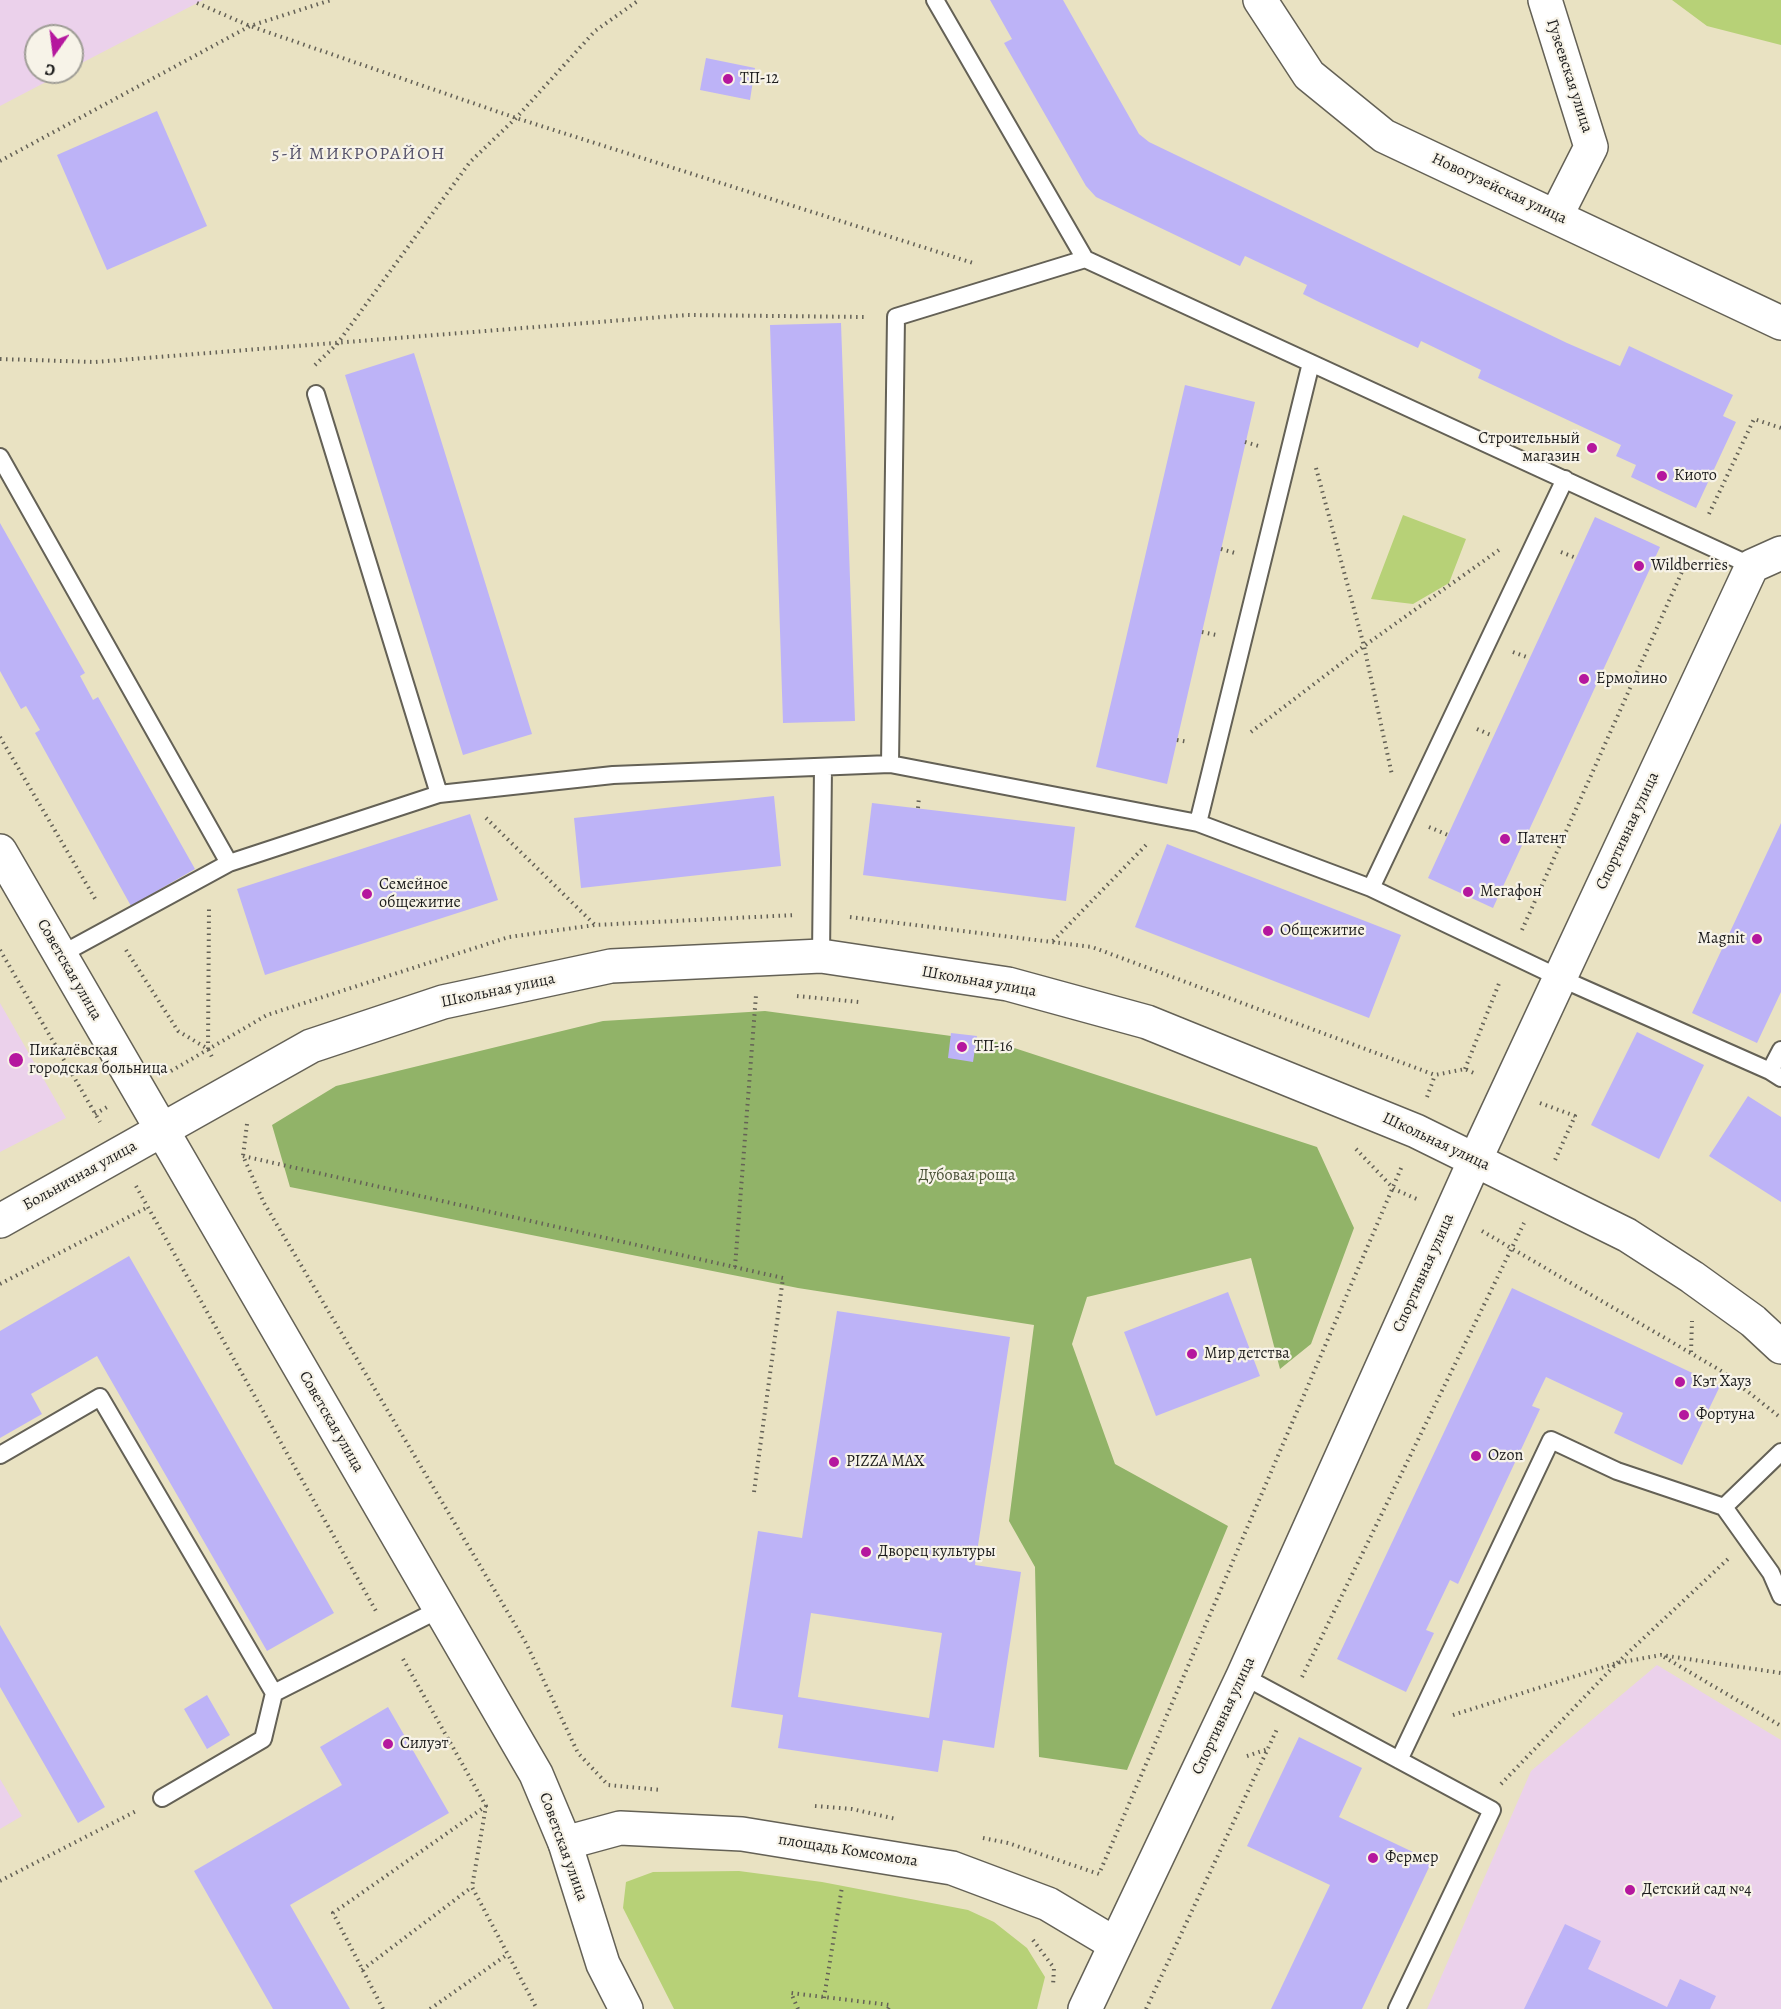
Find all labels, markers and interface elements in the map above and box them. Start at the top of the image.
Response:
street label: Гузеевская улица [1542,17,1596,135]
north arrow [24,24,84,84]
text: С [43,58,58,81]
place label: ТП-12 [740,69,779,89]
marker: ТП-12 [721,72,735,86]
district label: 5-Й МИКРОРАЙОН [272,144,446,166]
street label: Новогузейская улица [1428,149,1570,229]
place label: Строительный магазин [1478,429,1580,467]
marker: Строительный магазин [1585,441,1599,455]
place label: Киото [1674,466,1717,486]
marker: Киото [1655,469,1669,483]
place label: Wildberries [1651,556,1728,576]
marker: Wildberries [1632,559,1646,573]
place label: Ермолино [1596,669,1667,689]
marker: Ермолино [1577,672,1591,686]
street label: Спортивная улица [1592,769,1664,893]
place label: Патент [1517,829,1566,849]
marker: Патент [1498,832,1512,846]
place label: Семейное общежитие [379,875,461,913]
place label: Мегафон [1480,882,1542,902]
marker: Мегафон [1461,885,1475,899]
marker: Семейное общежитие [360,887,374,901]
street label: Советская улица [32,916,106,1024]
place label: Общежитие [1280,921,1365,941]
marker: Общежитие [1261,924,1275,938]
place label: Magnit [1698,929,1745,949]
marker: Magnit [1750,932,1764,946]
street label: Школьная улица [920,962,1038,1002]
street label: Школьная улица [439,970,557,1012]
place label: ТП-16 [974,1037,1013,1057]
marker: ТП-16 [955,1040,969,1054]
place label: Пикалёвская городская больница [29,1041,168,1079]
marker: Пикалёвская городская больница [7,1051,25,1069]
street label: Школьная улица [1379,1109,1493,1175]
street label: Больничная улица [20,1137,140,1215]
park label: Дубовая роща [919,1166,1015,1186]
street label: Спортивная улица [1389,1211,1459,1335]
place label: Мир детства [1204,1344,1290,1364]
marker: Мир детства [1185,1347,1199,1361]
street label: Советская улица [294,1368,368,1476]
place label: Кэт Хауз [1692,1372,1751,1392]
marker: Кэт Хауз [1673,1375,1687,1389]
place label: Фортуна [1696,1405,1755,1425]
marker: Фортуна [1677,1408,1691,1422]
place label: Ozon [1488,1446,1523,1466]
marker: Ozon [1469,1449,1483,1463]
place label: PIZZA MAX [846,1452,924,1472]
marker: PIZZA MAX [827,1455,841,1469]
place label: Дворец культуры [878,1542,996,1562]
marker: Дворец культуры [859,1545,873,1559]
street label: Спортивная улица [1188,1654,1260,1778]
place label: Силуэт [400,1734,449,1754]
marker: Силуэт [381,1737,395,1751]
street label: Советская улица [535,1790,591,1904]
street label: площадь Комсомола [777,1830,919,1872]
place label: Фермер [1385,1848,1438,1868]
marker: Фермер [1366,1851,1380,1865]
place label: Детский сад №4 [1642,1880,1751,1900]
marker: Детский сад №4 [1623,1883,1637,1897]

